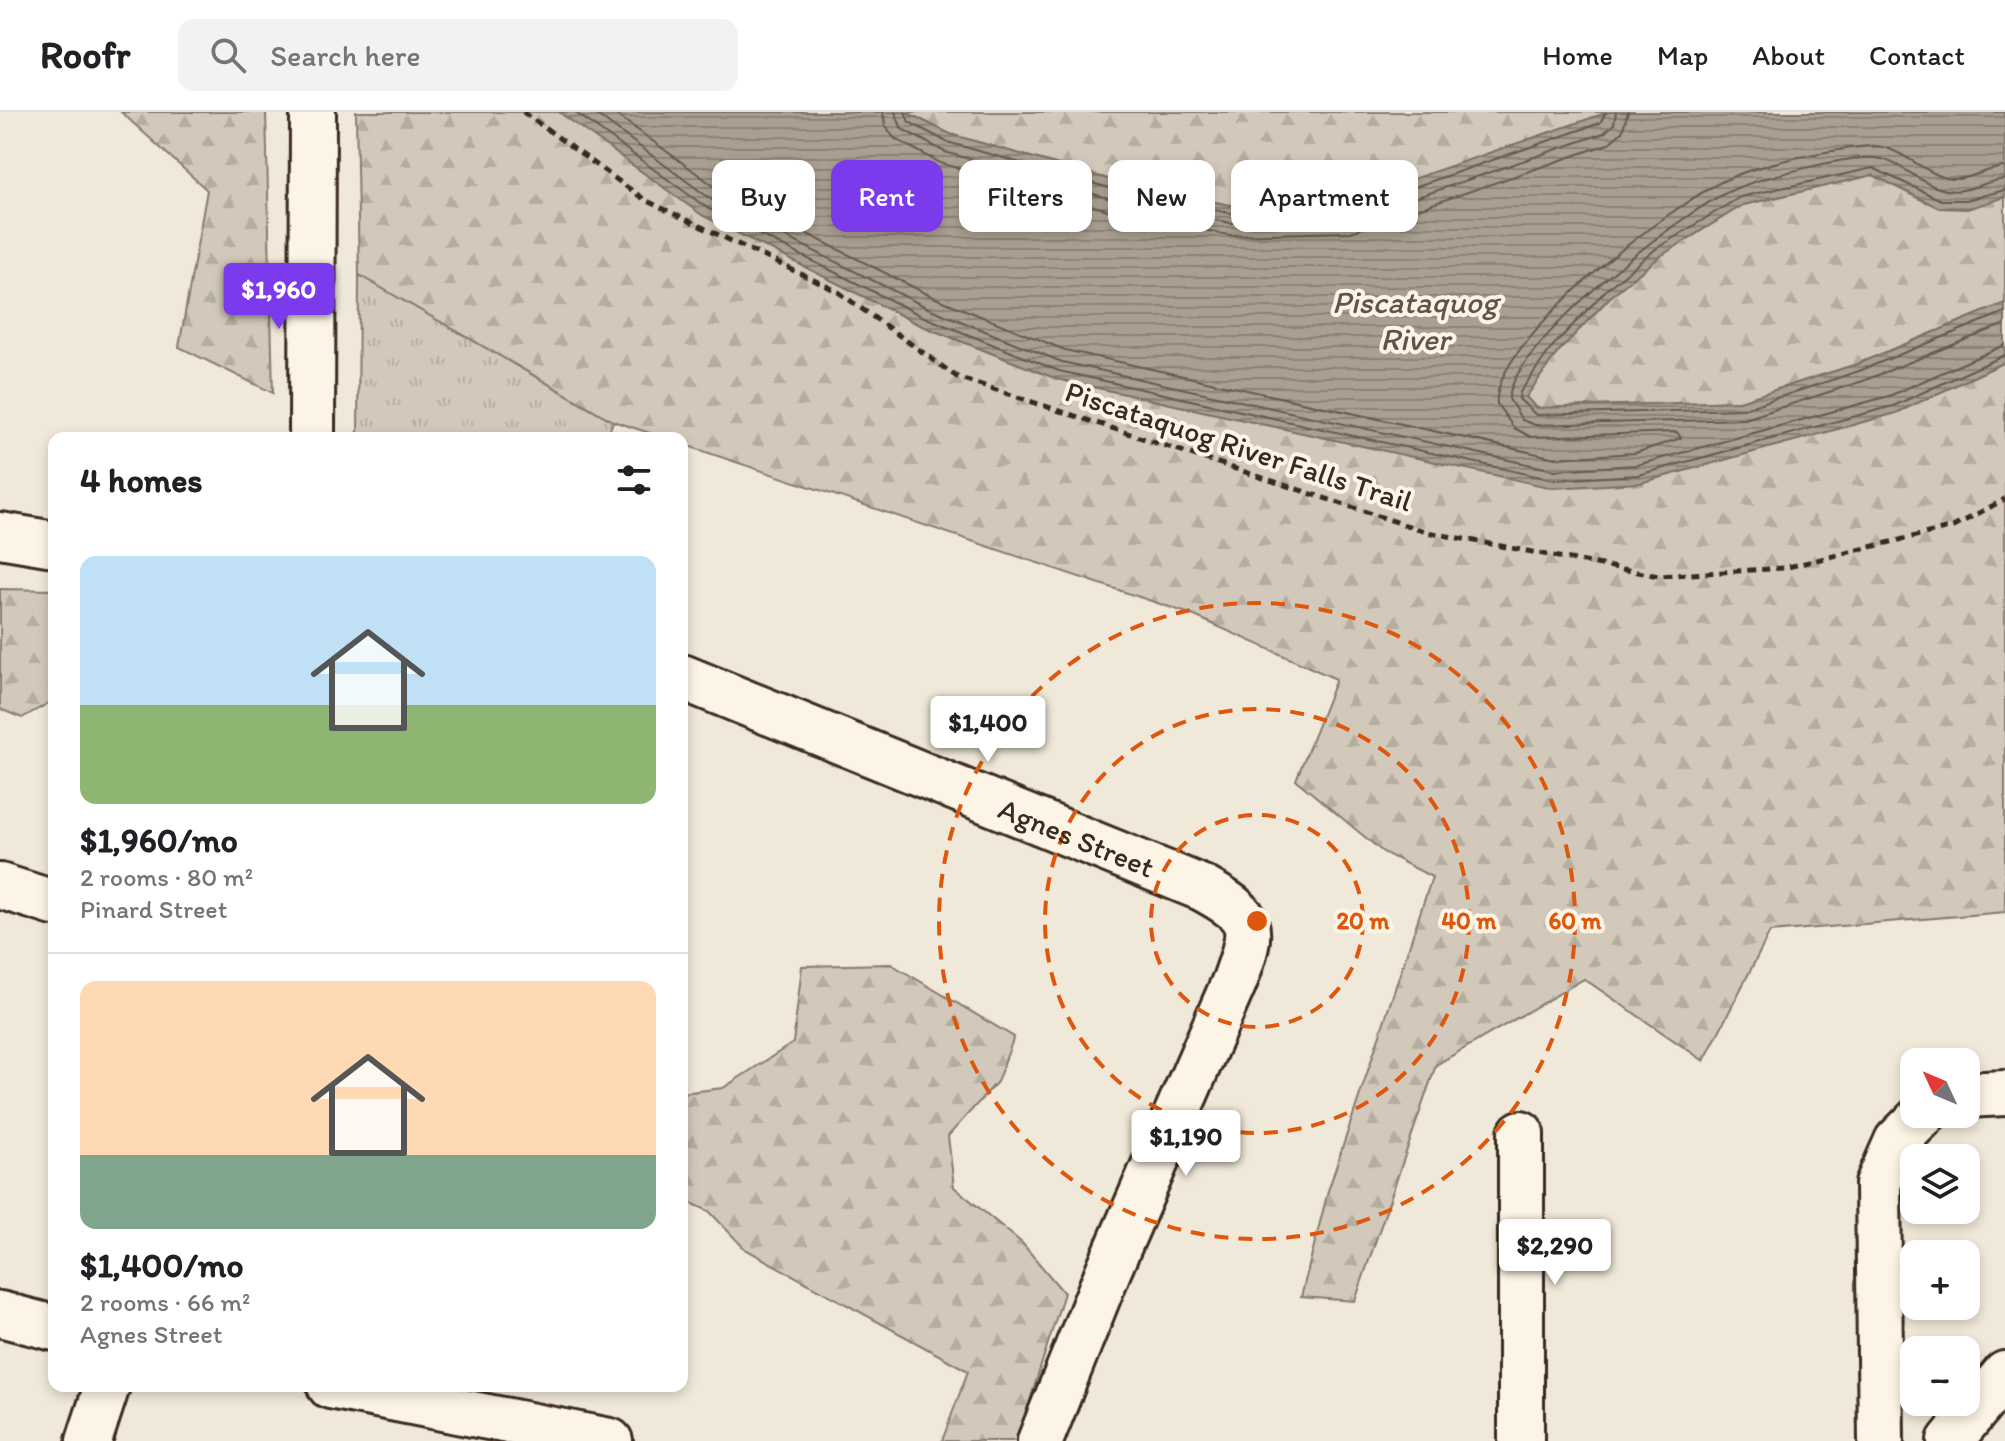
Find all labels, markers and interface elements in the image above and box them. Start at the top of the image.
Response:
search box [178,19,738,91]
text: Roofr [40,32,130,78]
icon: search [206,33,250,77]
text: Search here [270,37,421,74]
text: Home [1542,38,1613,72]
text: Map [1657,38,1708,72]
text: About [1752,38,1825,72]
text: Contact [1869,38,1965,72]
chip: Buy [712,160,815,232]
chip: Rent [831,160,943,232]
chip: Filters [959,160,1092,232]
chip: New [1108,160,1215,232]
chip: Apartment [1231,160,1418,232]
pin: $1,960 [214,263,344,331]
text: $1,960 [242,273,316,305]
water label: Piscataquog River [1332,283,1502,358]
street label: Piscataquog River Falls Trail [1061,372,1418,520]
icon: filters [612,458,656,502]
text: 4 homes [80,460,203,501]
icon: home [296,608,440,752]
pin: $1,400 [923,696,1053,764]
text: $1,400 [948,706,1028,738]
street label: Agnes Street [994,789,1160,885]
text: $1,960/mo [80,820,238,861]
text: 2 rooms · 80 m² [80,861,253,893]
text: Pinard Street [80,893,228,925]
text: 20 m [1337,906,1390,935]
text: 40 m [1442,906,1497,935]
text: 60 m [1548,906,1602,935]
centre of rings [1243,907,1271,935]
icon: home [296,1033,440,1177]
north arrow [1900,1048,1980,1128]
map controls [1900,1048,1980,1416]
pin: $1,190 [1121,1110,1251,1178]
text: $1,190 [1149,1120,1223,1152]
button: layers [1900,1144,1980,1224]
pin: $2,290 [1490,1219,1620,1287]
text: $2,290 [1517,1229,1593,1261]
button: + [1900,1240,1980,1320]
text: $1,400/mo [80,1245,244,1286]
text: 2 rooms · 66 m² [80,1286,250,1318]
text: Agnes Street [80,1318,223,1350]
button: − [1900,1336,1980,1416]

